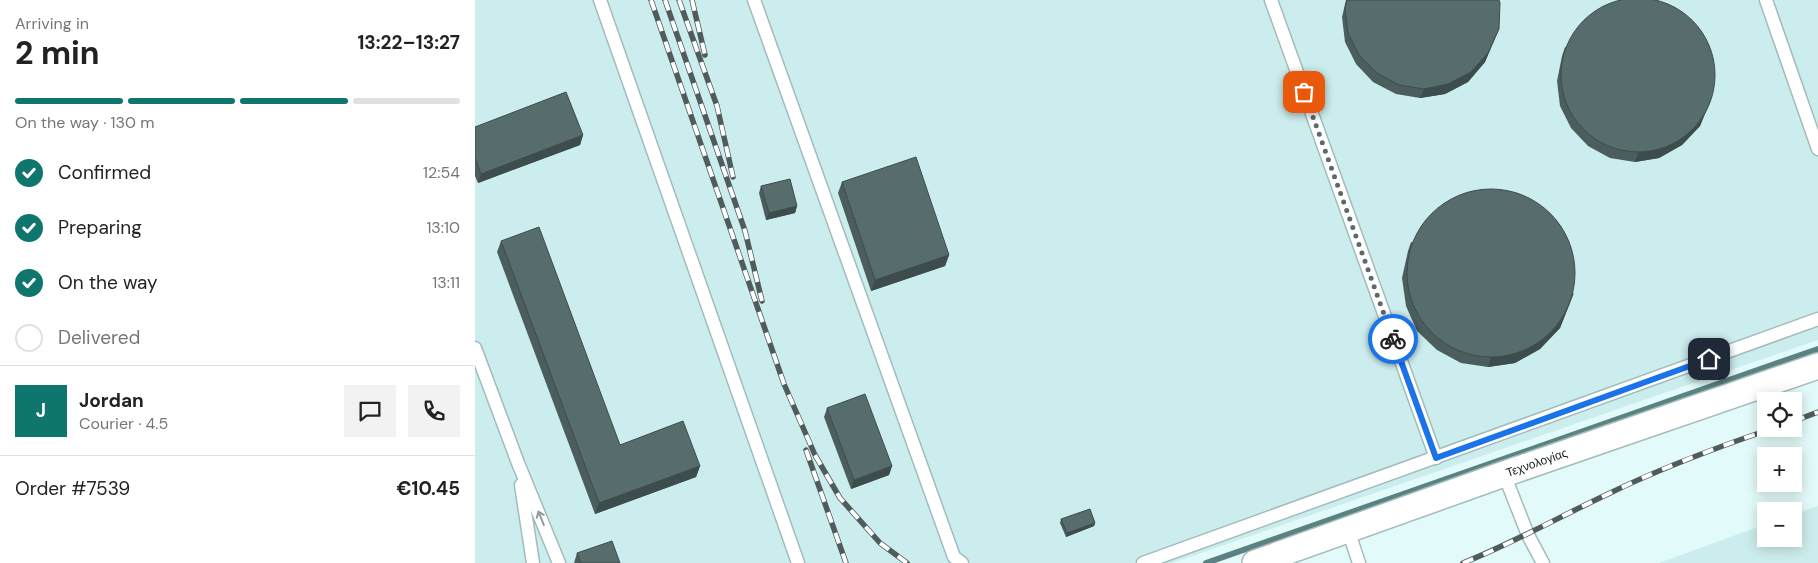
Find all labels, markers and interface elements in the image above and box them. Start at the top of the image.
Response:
text: Arriving in [15,13,89,34]
text: 13:22–13:27 [357,30,460,55]
text: 2 min [15,32,100,74]
pin [1283,71,1325,113]
icon: bag [1290,78,1318,106]
text: On the way · 130 m [15,112,155,133]
icon: check [15,159,43,187]
text: Confirmed [58,160,151,185]
text: 12:54 [423,162,460,183]
icon: check [15,214,43,242]
text: Preparing [58,215,142,240]
text: 13:10 [426,217,460,238]
icon: check [15,269,43,297]
text: On the way [58,270,158,295]
text: 13:11 [432,272,460,293]
courier [1368,314,1418,364]
text: Delivered [58,325,140,350]
icon: bike [1379,325,1407,353]
pin [1688,338,1730,380]
icon: home [1695,345,1723,373]
button: chat [344,385,396,437]
button: phone [408,385,460,437]
text: Jordan [79,388,144,413]
map controls [1757,392,1802,547]
button: locate [1757,392,1802,437]
text: J [36,398,46,423]
text: Courier · 4.5 [79,413,168,434]
street label: Τεχνολογίας [1504,445,1570,481]
button: + [1757,447,1802,492]
text: Order #7539 [15,476,130,501]
text: €10.45 [397,476,460,501]
button: − [1757,502,1802,547]
one-way arrow [535,511,545,526]

